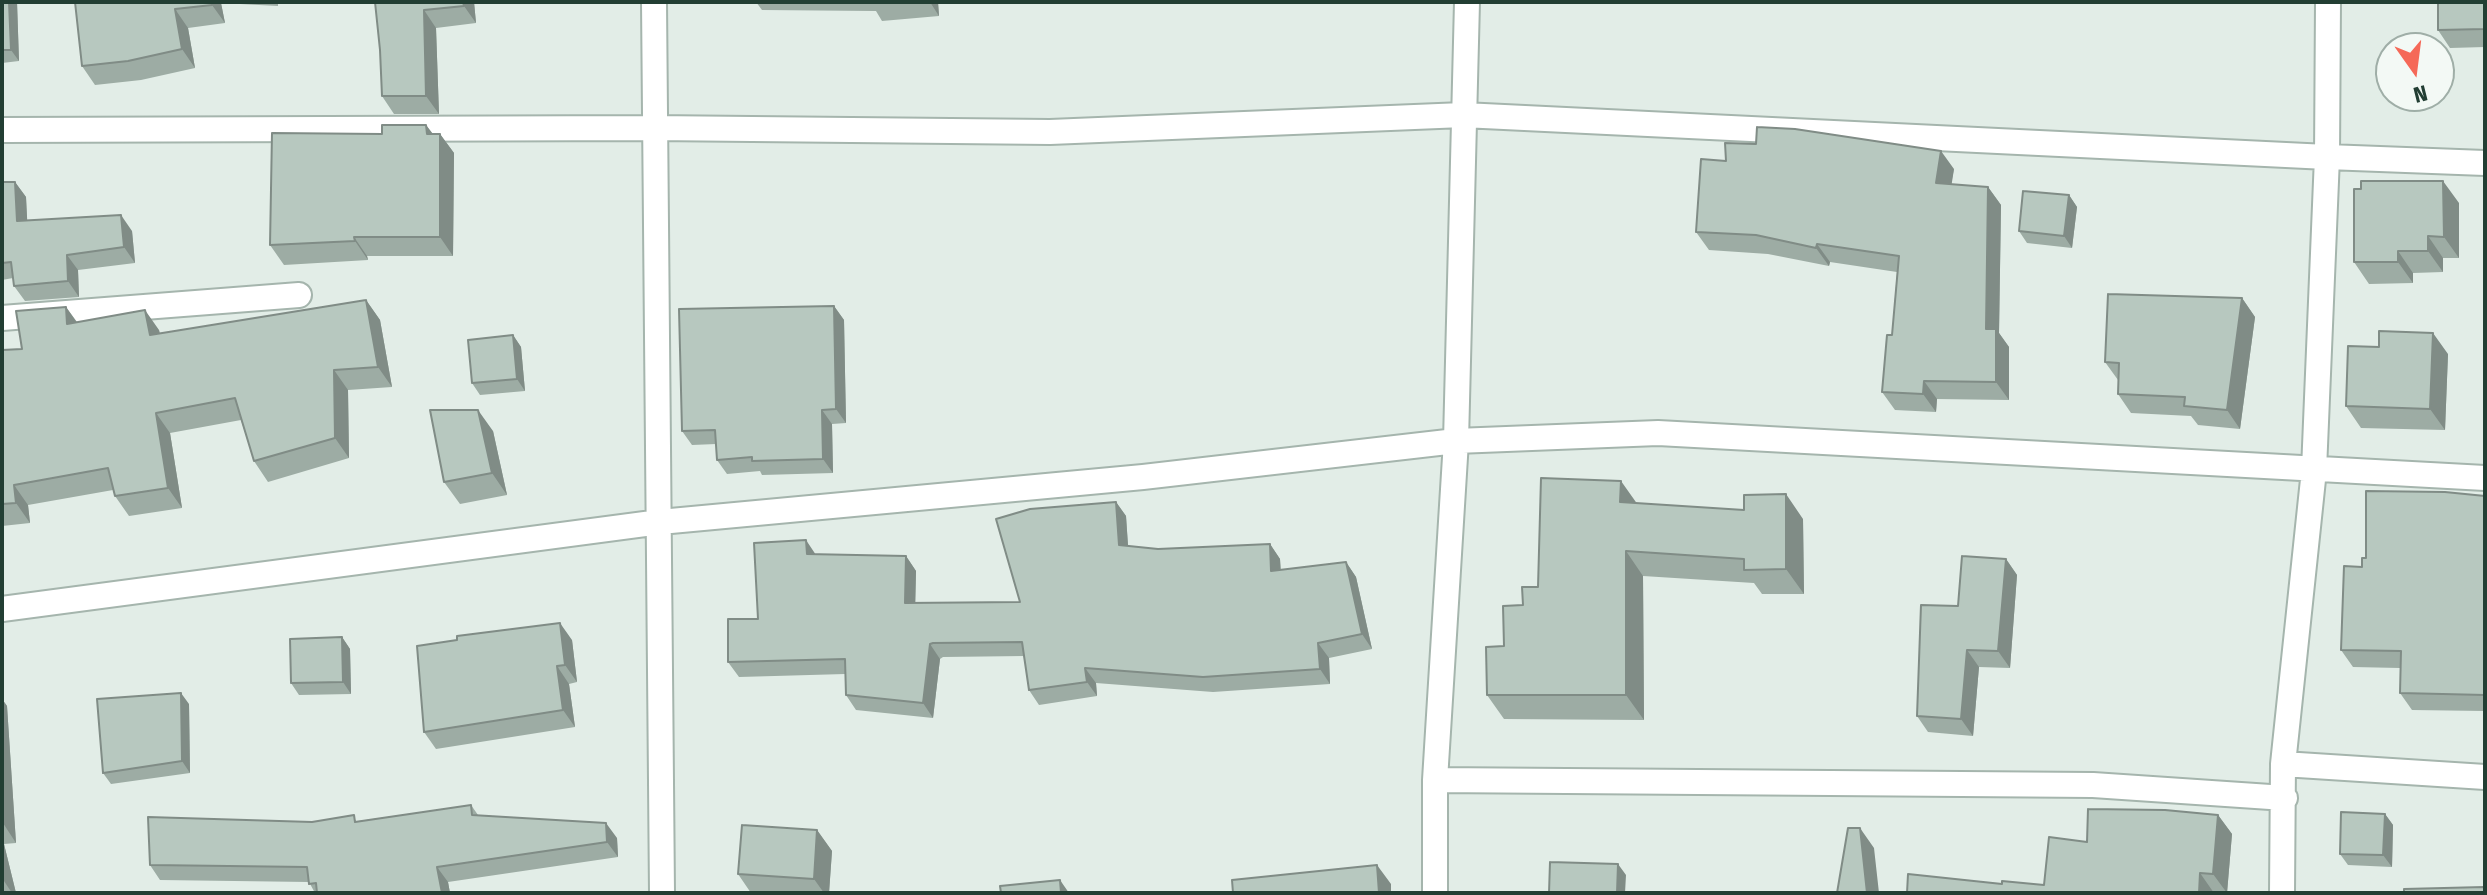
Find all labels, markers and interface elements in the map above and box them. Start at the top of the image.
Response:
north arrow [2375,32,2455,112]
text: N [2411,79,2430,109]

